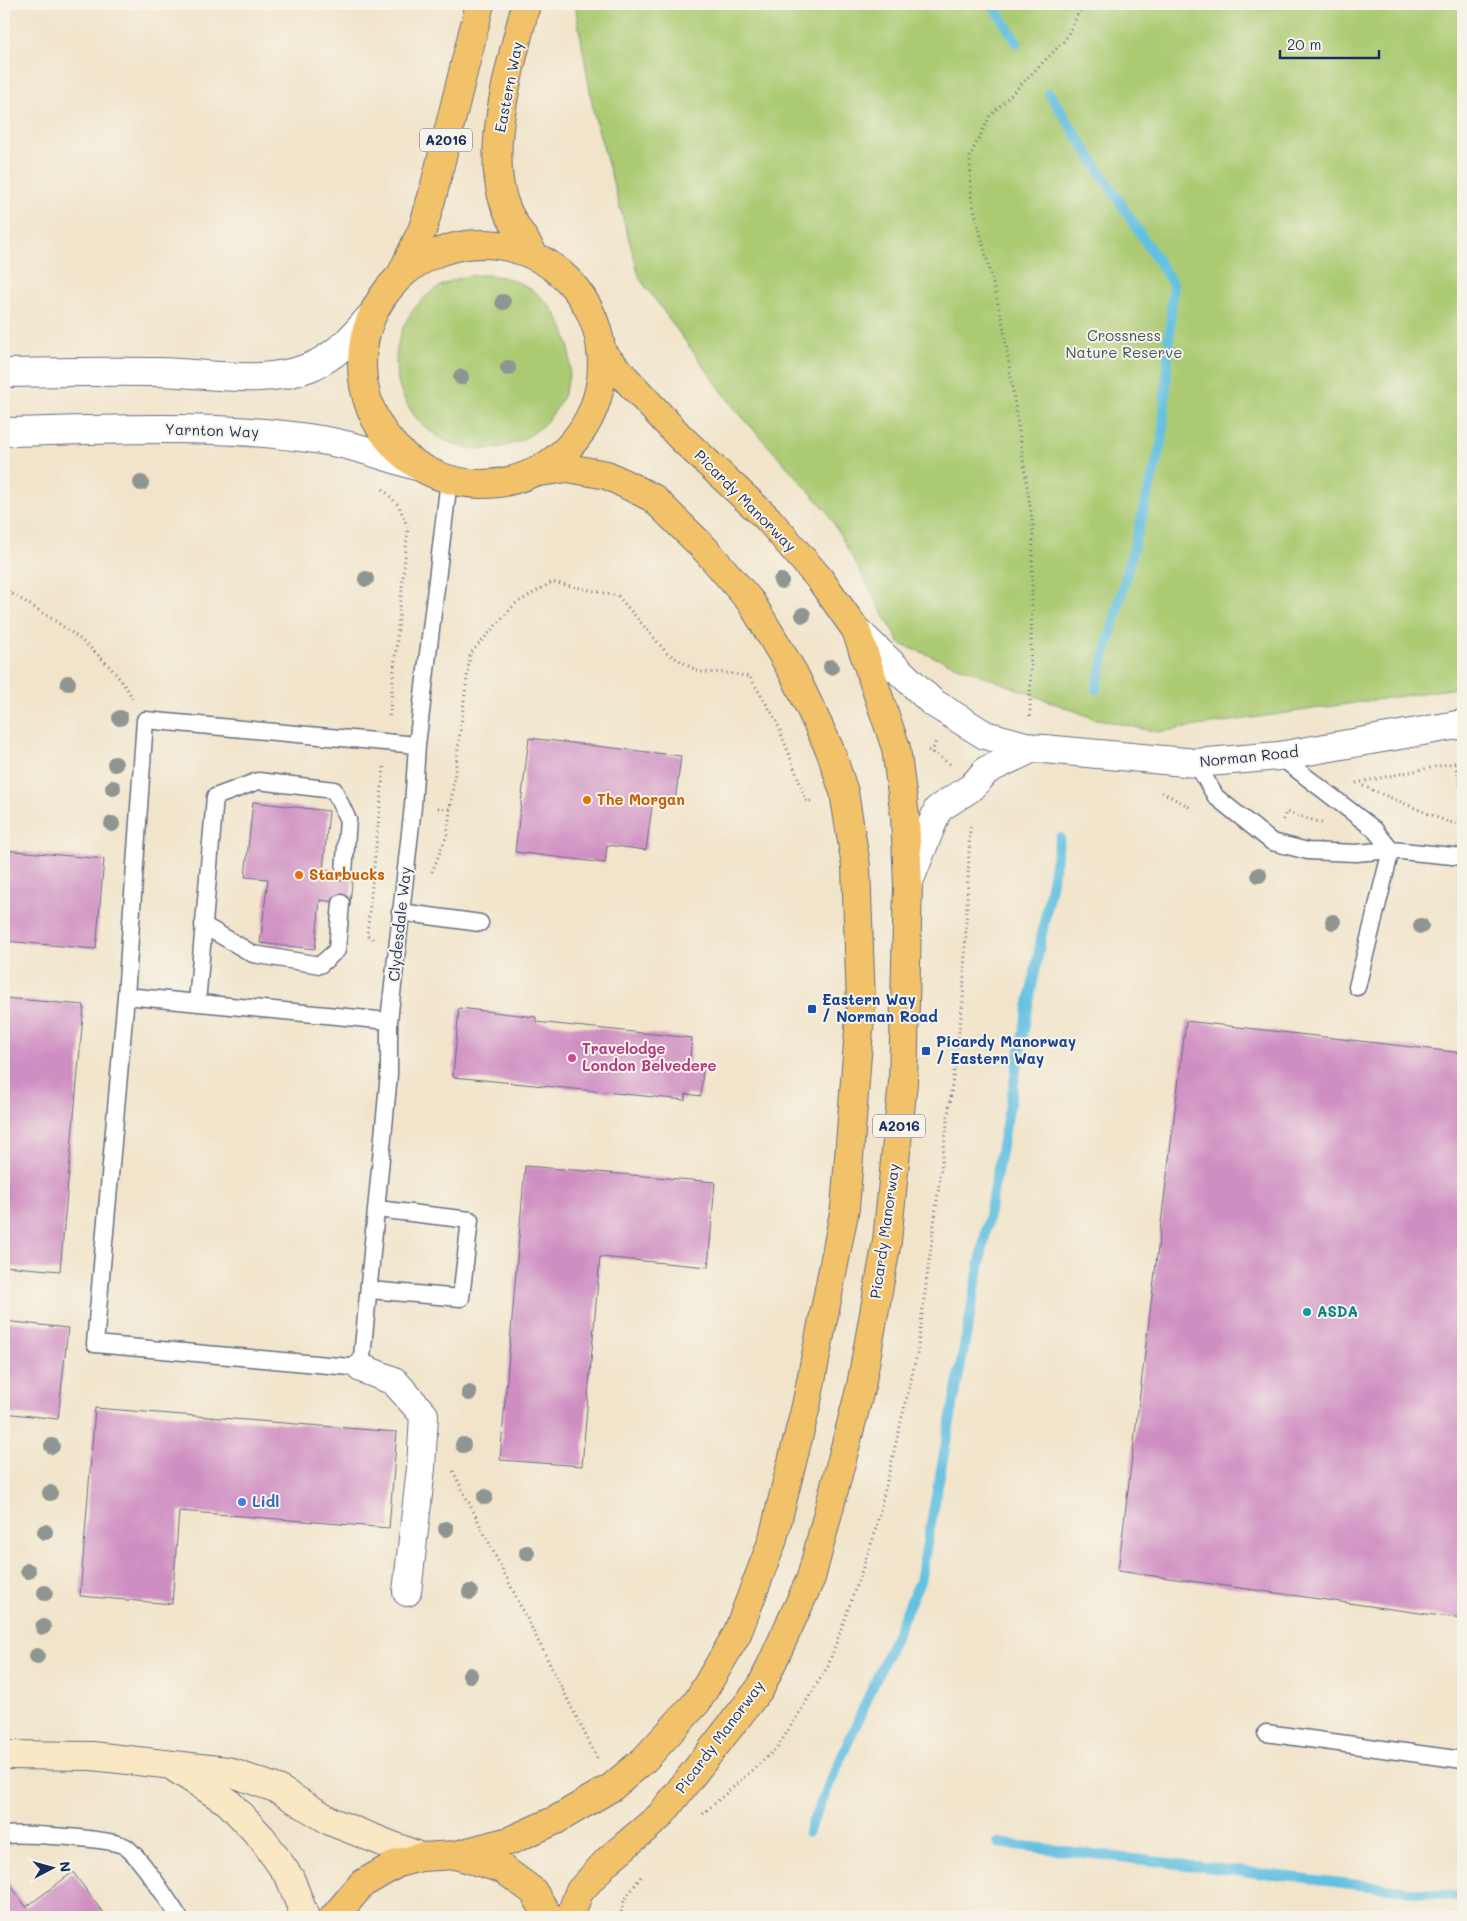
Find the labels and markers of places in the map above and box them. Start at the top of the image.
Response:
place label: The Morgan [597,789,685,809]
marker: The Morgan [581,794,593,806]
place label: Starbucks [309,864,385,884]
marker: Starbucks [293,869,305,881]
place label: Eastern Way / Norman Road [822,989,938,1026]
marker: Eastern Way / Norman Road [806,1003,818,1015]
place label: Picardy Manorway / Eastern Way [936,1031,1076,1068]
place label: Travelodge London Belvedere [582,1038,716,1075]
marker: Picardy Manorway / Eastern Way [920,1045,932,1057]
marker: Travelodge London Belvedere [566,1052,578,1064]
place label: ASDA [1317,1301,1358,1321]
marker: ASDA [1301,1306,1313,1318]
place label: Lidl [252,1491,279,1511]
marker: Lidl [236,1496,248,1508]

